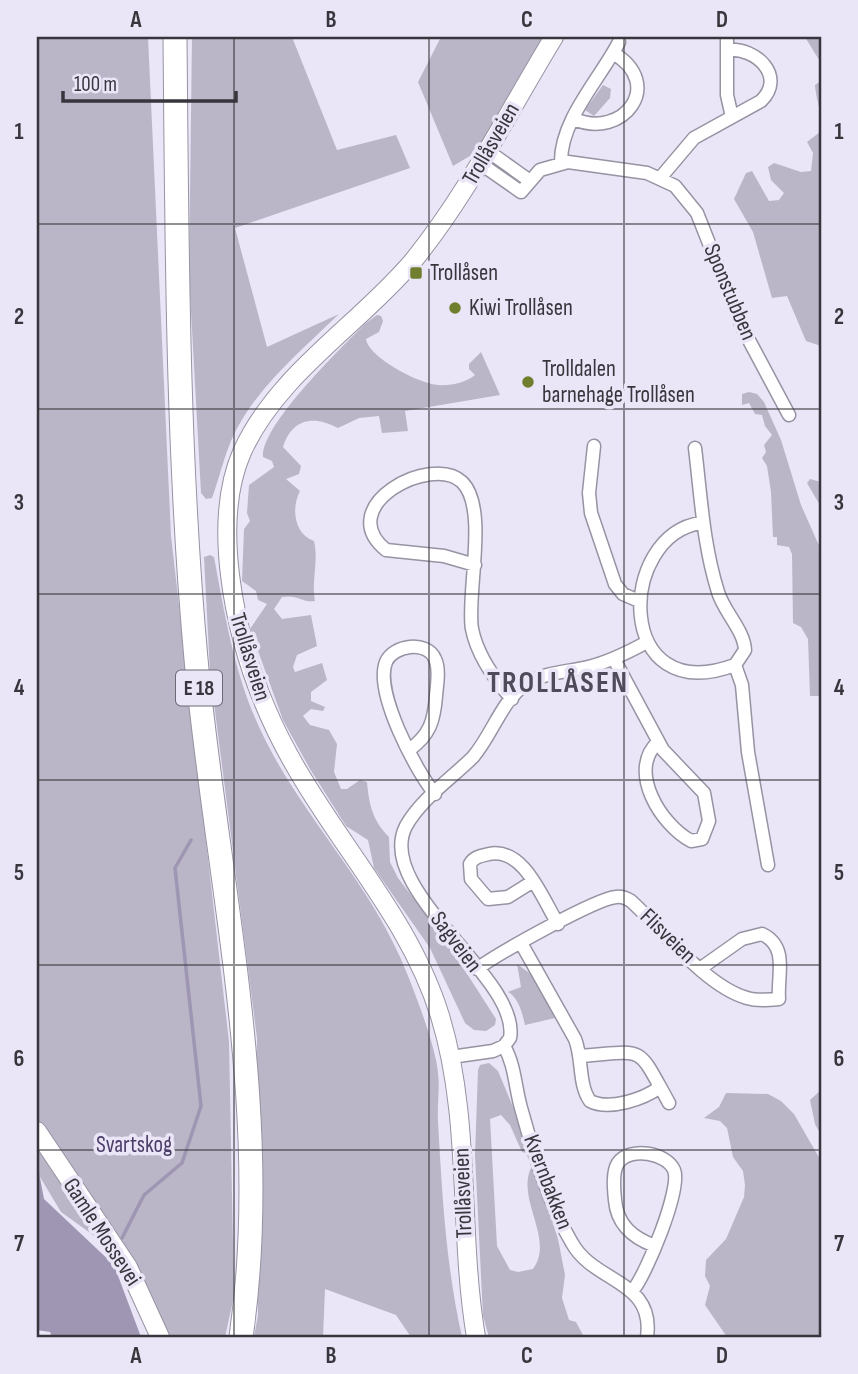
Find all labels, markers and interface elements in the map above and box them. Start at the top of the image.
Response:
text: A [130,6,143,34]
text: B [326,6,337,34]
text: C [521,6,533,34]
text: D [716,6,728,34]
scale bar [63,60,236,104]
text: 100 m [74,72,117,97]
street label: Trollåsveien [456,98,526,190]
text: 1 [14,118,24,146]
text: 1 [834,118,844,146]
street label: Sponstubben [697,240,763,344]
place label: Trollåsen [430,259,498,287]
marker: Trollåsen [408,265,424,281]
place label: Kiwi Trollåsen [469,294,573,322]
marker: Kiwi Trollåsen [447,300,463,316]
text: 2 [14,303,24,331]
text: 2 [834,303,844,331]
place label: Trolldalen barnehage Trollåsen [542,355,695,409]
marker: Trolldalen barnehage Trollåsen [520,374,536,390]
text: 3 [14,489,24,517]
text: 3 [834,489,844,517]
street label: Trollåsveien [223,610,277,704]
district label: TROLLÅSEN [487,665,629,701]
road number: E 18 [176,670,222,706]
text: 4 [14,674,25,702]
text: 4 [834,674,845,702]
text: 5 [14,859,24,887]
text: 5 [834,859,844,887]
street label: Flisveien [634,903,702,969]
street label: Sagveien [424,906,488,978]
text: 6 [14,1045,24,1073]
text: 6 [834,1045,844,1073]
park label: Svartskog [96,1131,172,1159]
street label: Kvernbakken [517,1131,579,1233]
street label: Trollåsveien [447,1147,479,1239]
street label: Gamle Mossevei [57,1173,147,1291]
text: 7 [14,1230,24,1258]
text: 7 [834,1230,844,1258]
text: A [130,1342,143,1370]
text: B [326,1342,337,1370]
text: C [521,1342,533,1370]
text: D [716,1342,728,1370]

